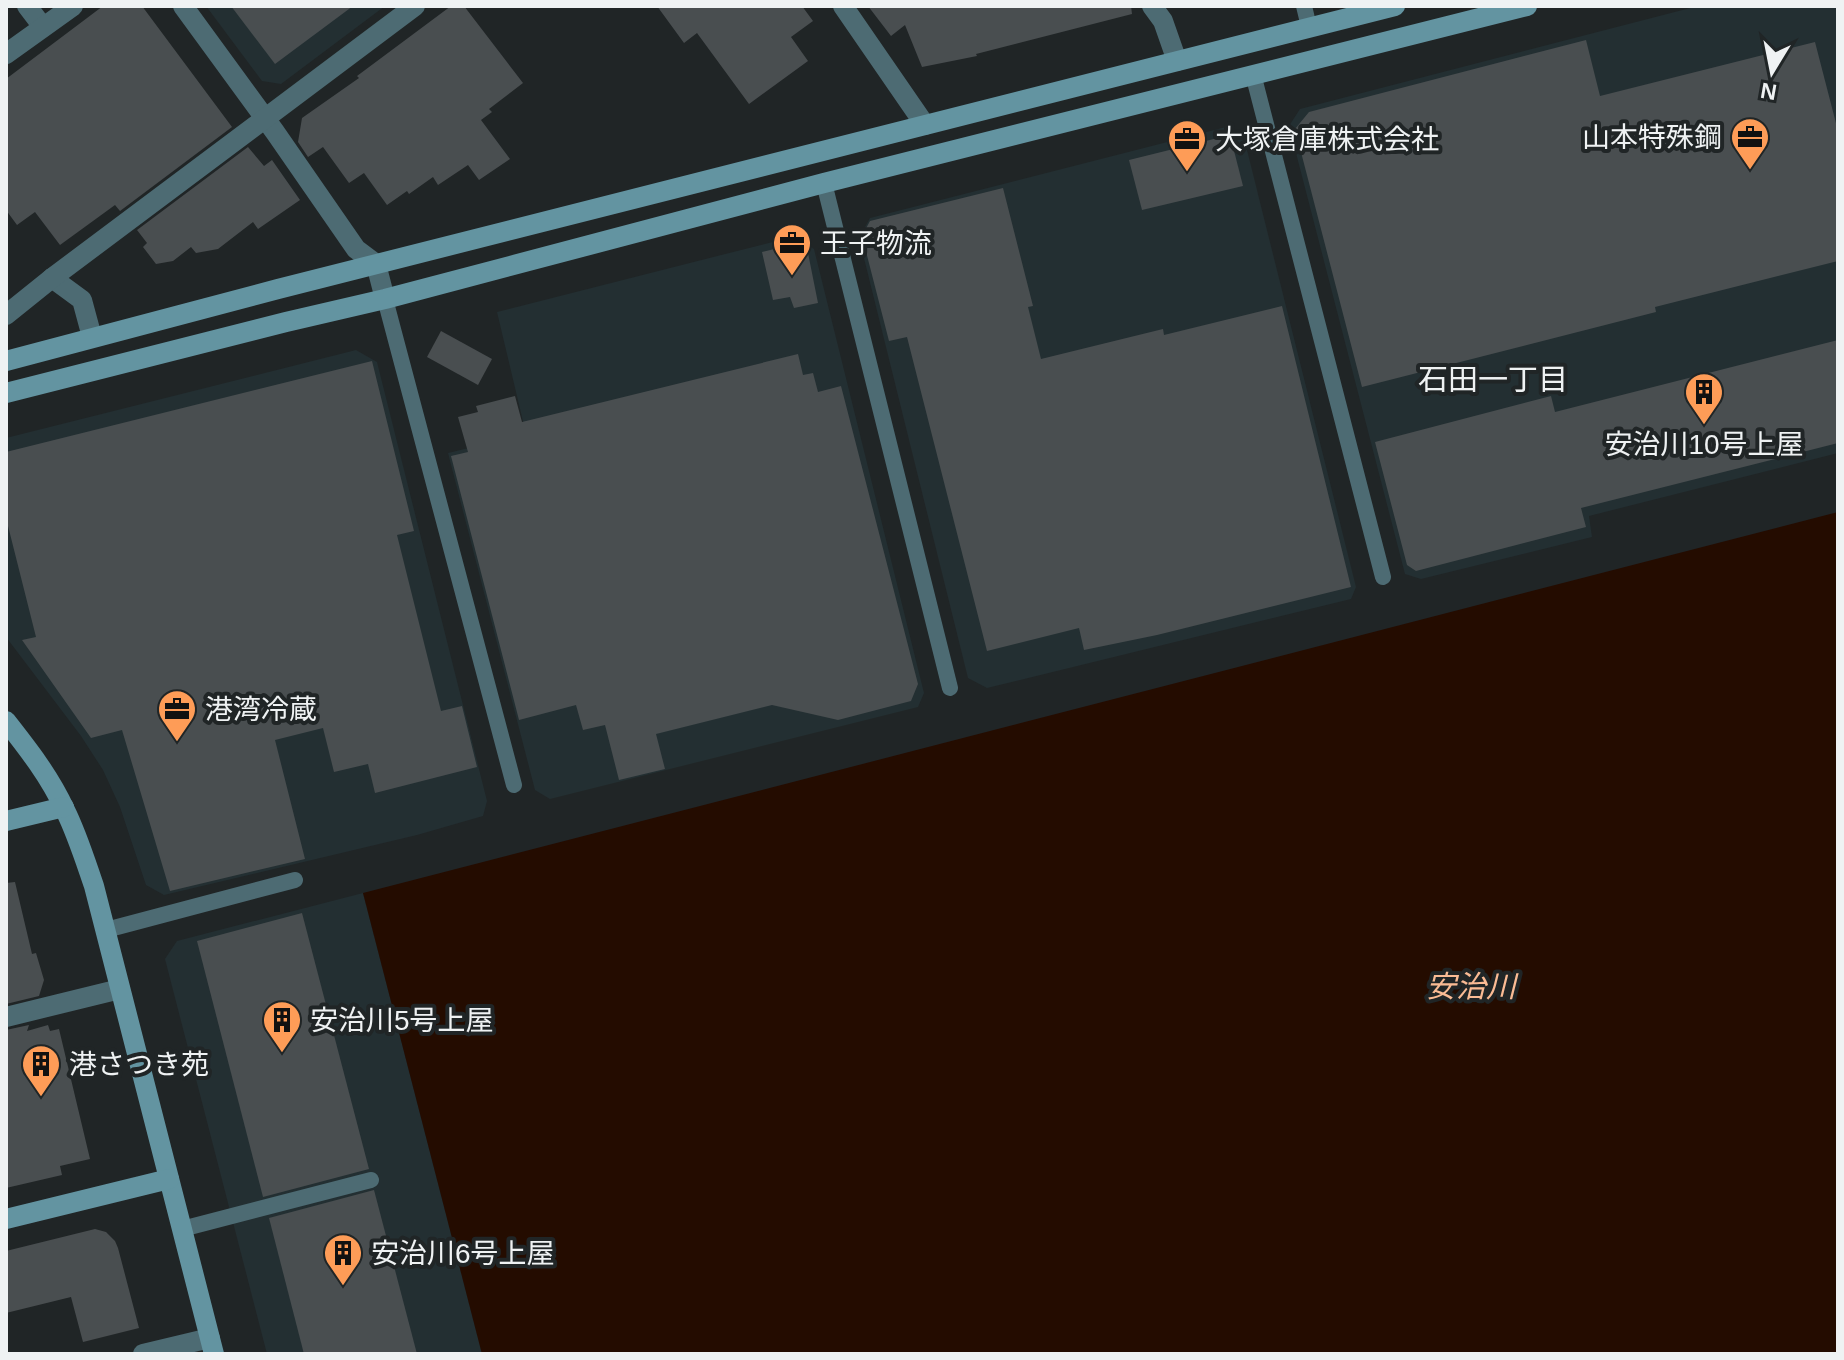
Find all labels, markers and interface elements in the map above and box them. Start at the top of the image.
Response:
north arrow [1732,32,1812,112]
text: N [1759,78,1779,105]
office icon: 山本特殊鋼 [1729,116,1771,171]
office icon: 大塚倉庫株式会社 [1166,118,1208,173]
place label: 山本特殊鋼 [1582,122,1722,153]
place label: 大塚倉庫株式会社 [1215,124,1439,155]
office icon: 王子物流 [771,222,813,277]
place label: 王子物流 [820,228,932,259]
district label: 石田一丁目 [1418,363,1568,396]
building icon: 安治川10号上屋 [1683,371,1725,426]
place label: 安治川10号上屋 [1604,429,1804,460]
office icon: 港湾冷蔵 [156,688,198,743]
place label: 港湾冷蔵 [205,694,317,725]
water label: 安治川 [1426,970,1519,1003]
building icon: 安治川5号上屋 [261,999,303,1054]
place label: 安治川5号上屋 [310,1005,494,1036]
building icon: 港さつき苑 [20,1043,62,1098]
place label: 港さつき苑 [69,1049,209,1080]
building icon: 安治川6号上屋 [322,1232,364,1287]
place label: 安治川6号上屋 [371,1238,555,1269]

